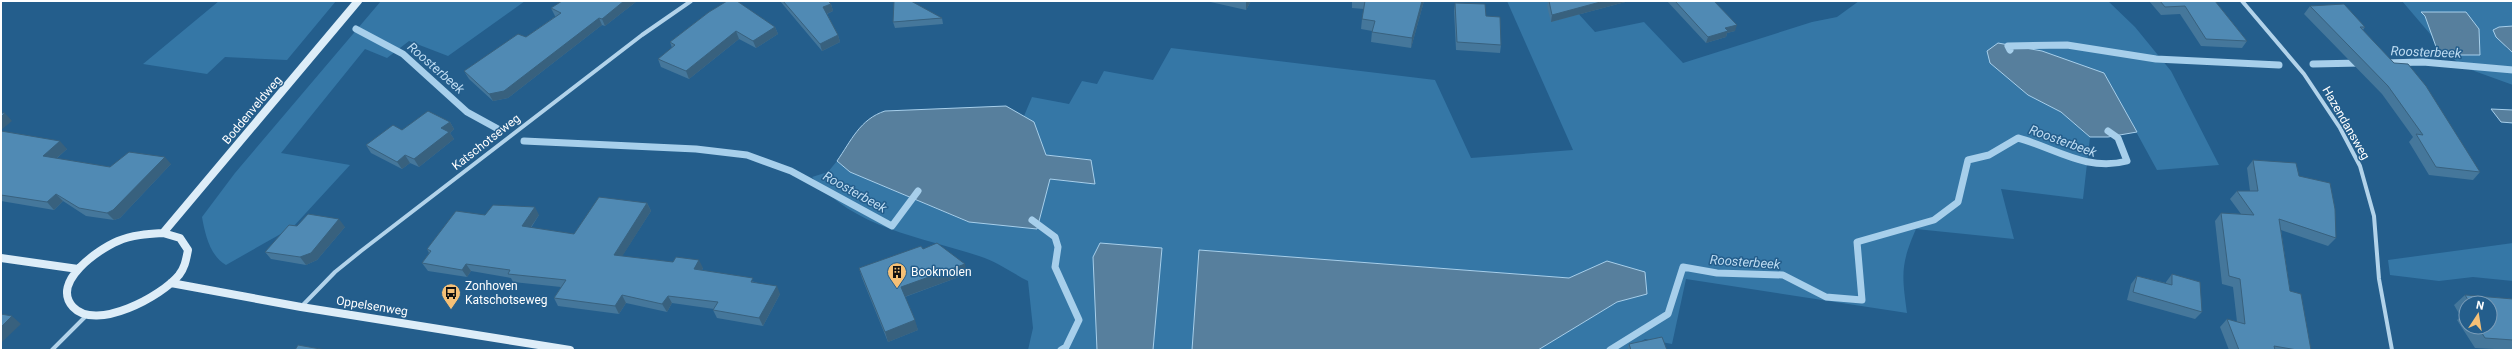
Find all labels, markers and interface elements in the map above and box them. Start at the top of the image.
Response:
water label: Roosterbeek [404,39,468,97]
water label: Roosterbeek [2390,43,2462,61]
street label: Boddenveldweg [219,73,285,147]
street label: Hazendansweg [2319,84,2373,162]
street label: Katschotseweg [449,111,523,173]
water label: Roosterbeek [2027,122,2099,160]
water label: Roosterbeek [820,168,890,216]
water label: Roosterbeek [1709,252,1781,272]
building icon: Bookmolen [886,261,908,289]
place label: Bookmolen [911,265,972,279]
place label: Zonhoven Katschotseweg [465,279,548,307]
bus stop icon: Zonhoven Katschotseweg [440,282,462,310]
street label: Oppelsenweg [335,293,409,319]
north arrow [2458,295,2498,335]
text: N [2475,299,2485,313]

